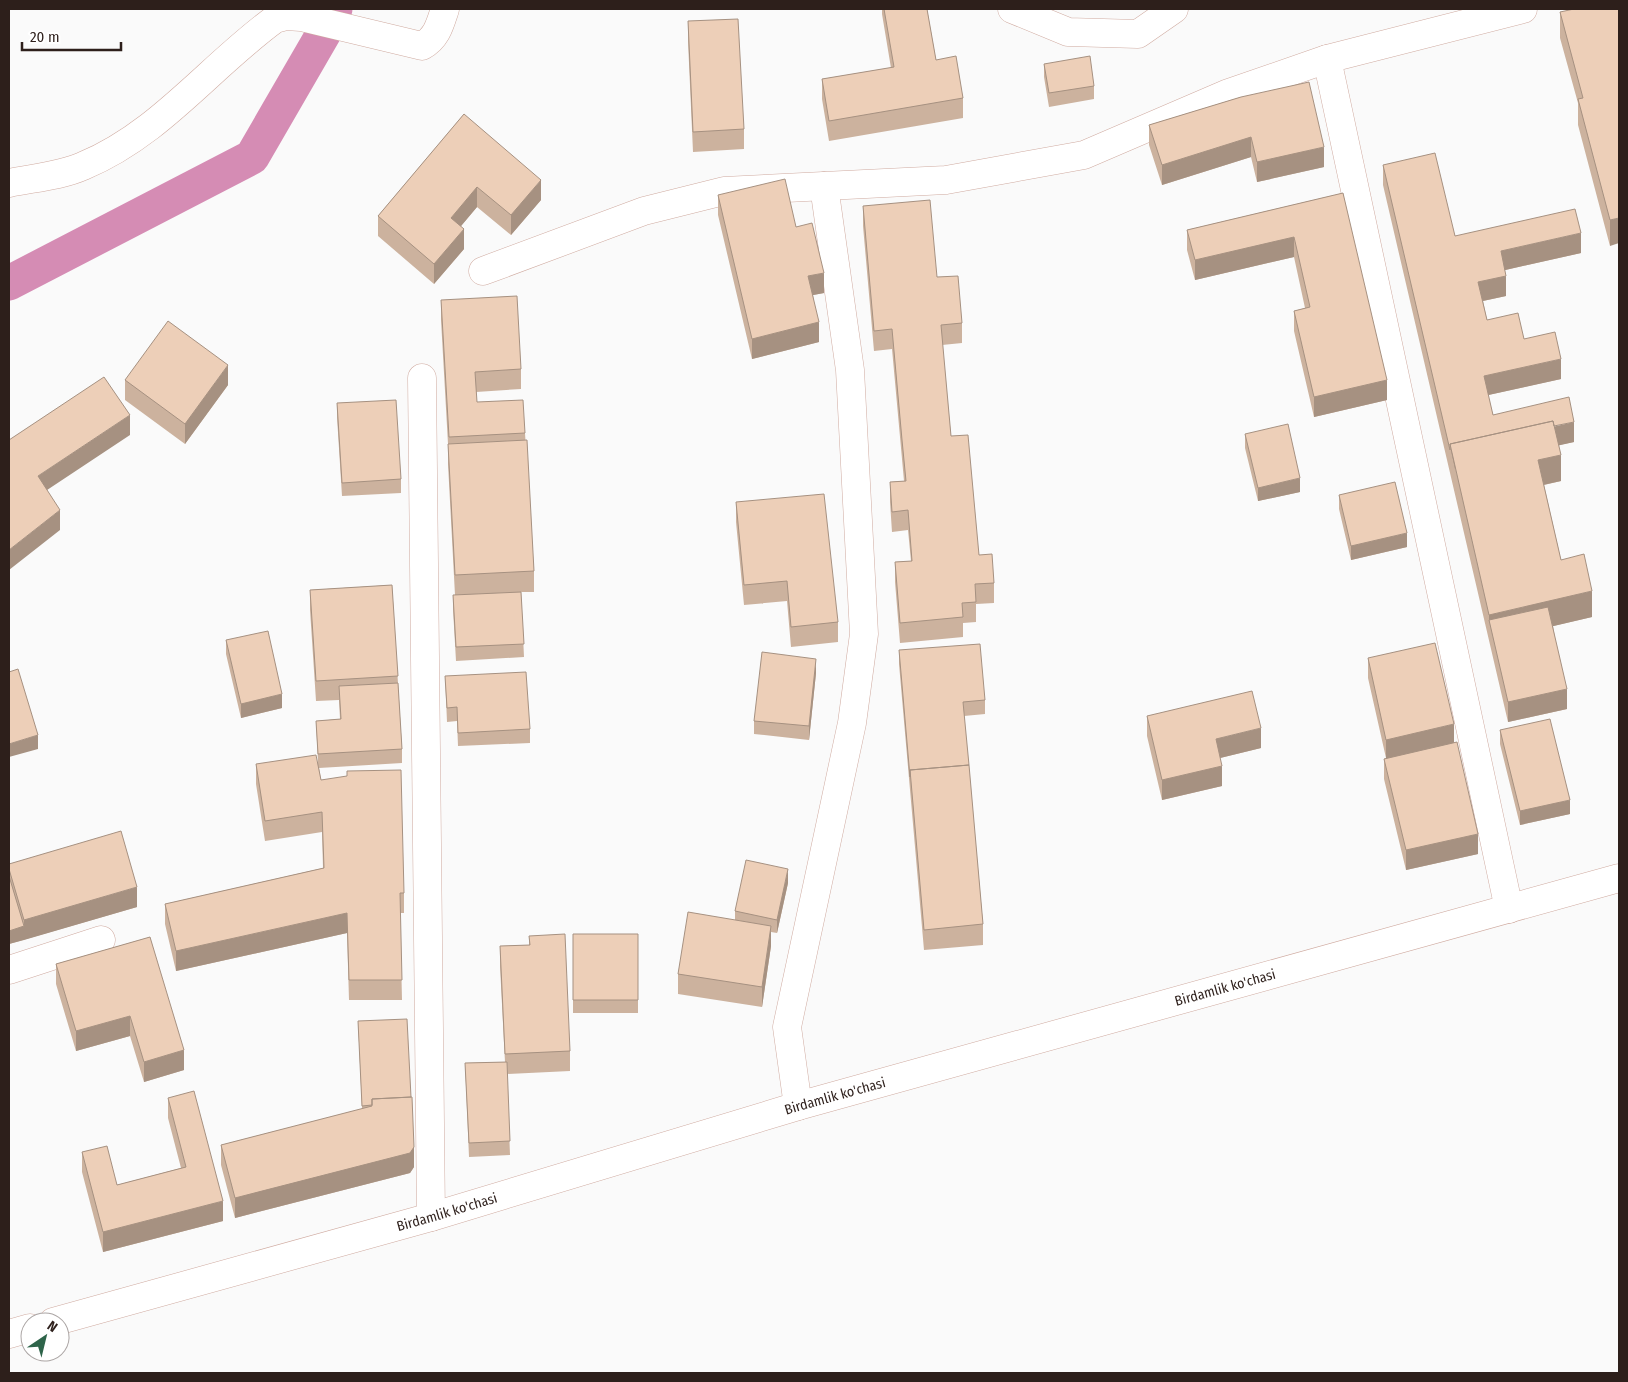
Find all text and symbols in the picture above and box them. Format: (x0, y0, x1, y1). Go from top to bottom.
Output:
scale bar (22, 20, 121, 52)
text: 20 m (30, 28, 60, 46)
street label: Birdamlik ko'chasi (1173, 965, 1277, 1009)
street label: Birdamlik ko'chasi (782, 1074, 887, 1118)
street label: Birdamlik ko'chasi (395, 1189, 499, 1235)
north arrow (20, 1312, 70, 1362)
text: N (44, 1317, 60, 1336)

